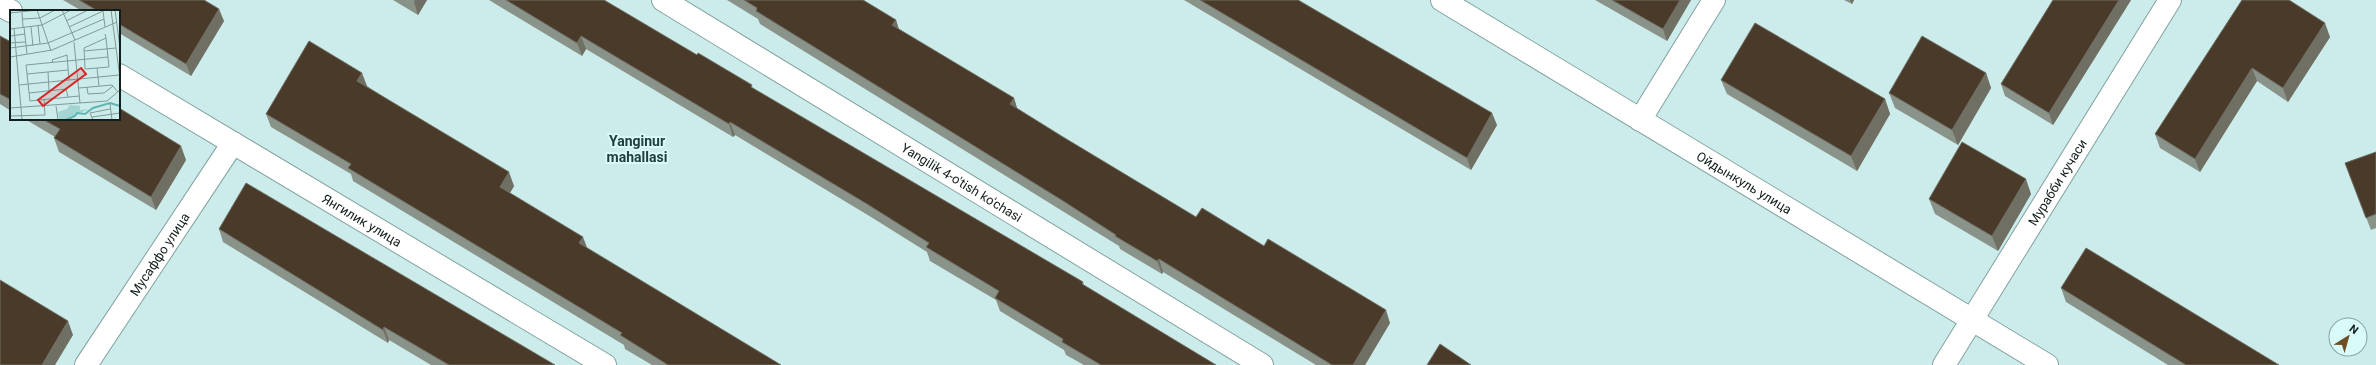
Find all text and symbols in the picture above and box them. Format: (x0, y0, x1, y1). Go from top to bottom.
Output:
inset map (10, 10, 120, 120)
district label: Yanginur mahallasi (607, 133, 667, 165)
street label: Мурабби кучаси (2025, 137, 2090, 228)
street label: Yangilik 4-o'tish ko'chasi (899, 140, 1025, 225)
street label: Ойдынкуль улица (1694, 148, 1794, 217)
street label: Янгилик улица (319, 191, 404, 250)
street label: Мусаффо улица (127, 210, 193, 299)
north arrow (2328, 317, 2368, 357)
text: N (2347, 322, 2361, 337)

